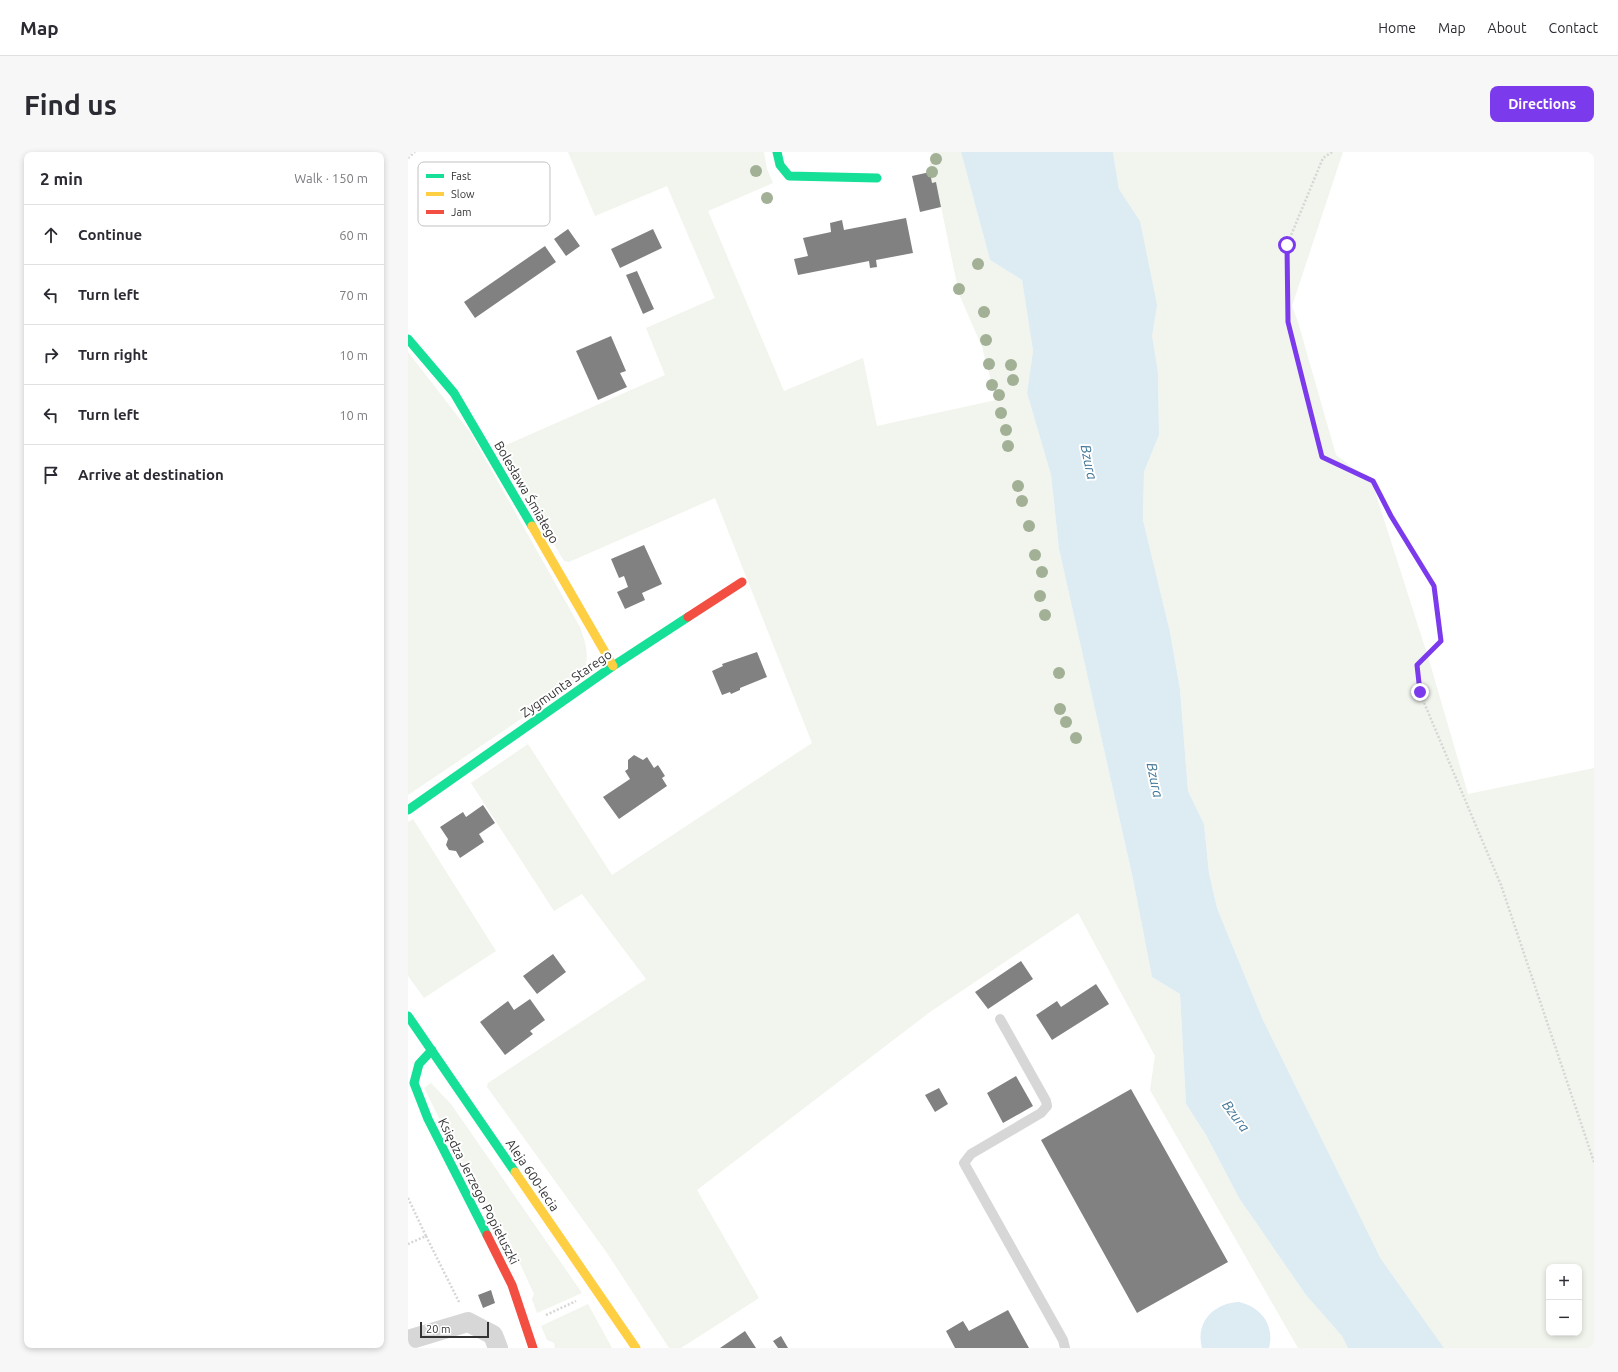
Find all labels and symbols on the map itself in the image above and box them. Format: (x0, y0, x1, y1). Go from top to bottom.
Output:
legend (418, 162, 550, 226)
text: Fast (451, 170, 472, 182)
text: Slow (451, 188, 475, 200)
text: Jam (451, 206, 472, 218)
route start (1278, 236, 1296, 254)
street label: Bolesława Śmiałego (492, 438, 562, 546)
water label: Bzura (1078, 443, 1101, 481)
street label: Zygmunta Starego (518, 646, 614, 720)
route end (1411, 683, 1429, 701)
water label: Bzura (1144, 761, 1167, 799)
water label: Bzura (1219, 1097, 1253, 1135)
street label: Księdza Jerzego Popiełuszki (436, 1116, 522, 1266)
street label: Aleja 600-lecia (504, 1136, 562, 1214)
scale bar (420, 1320, 489, 1339)

